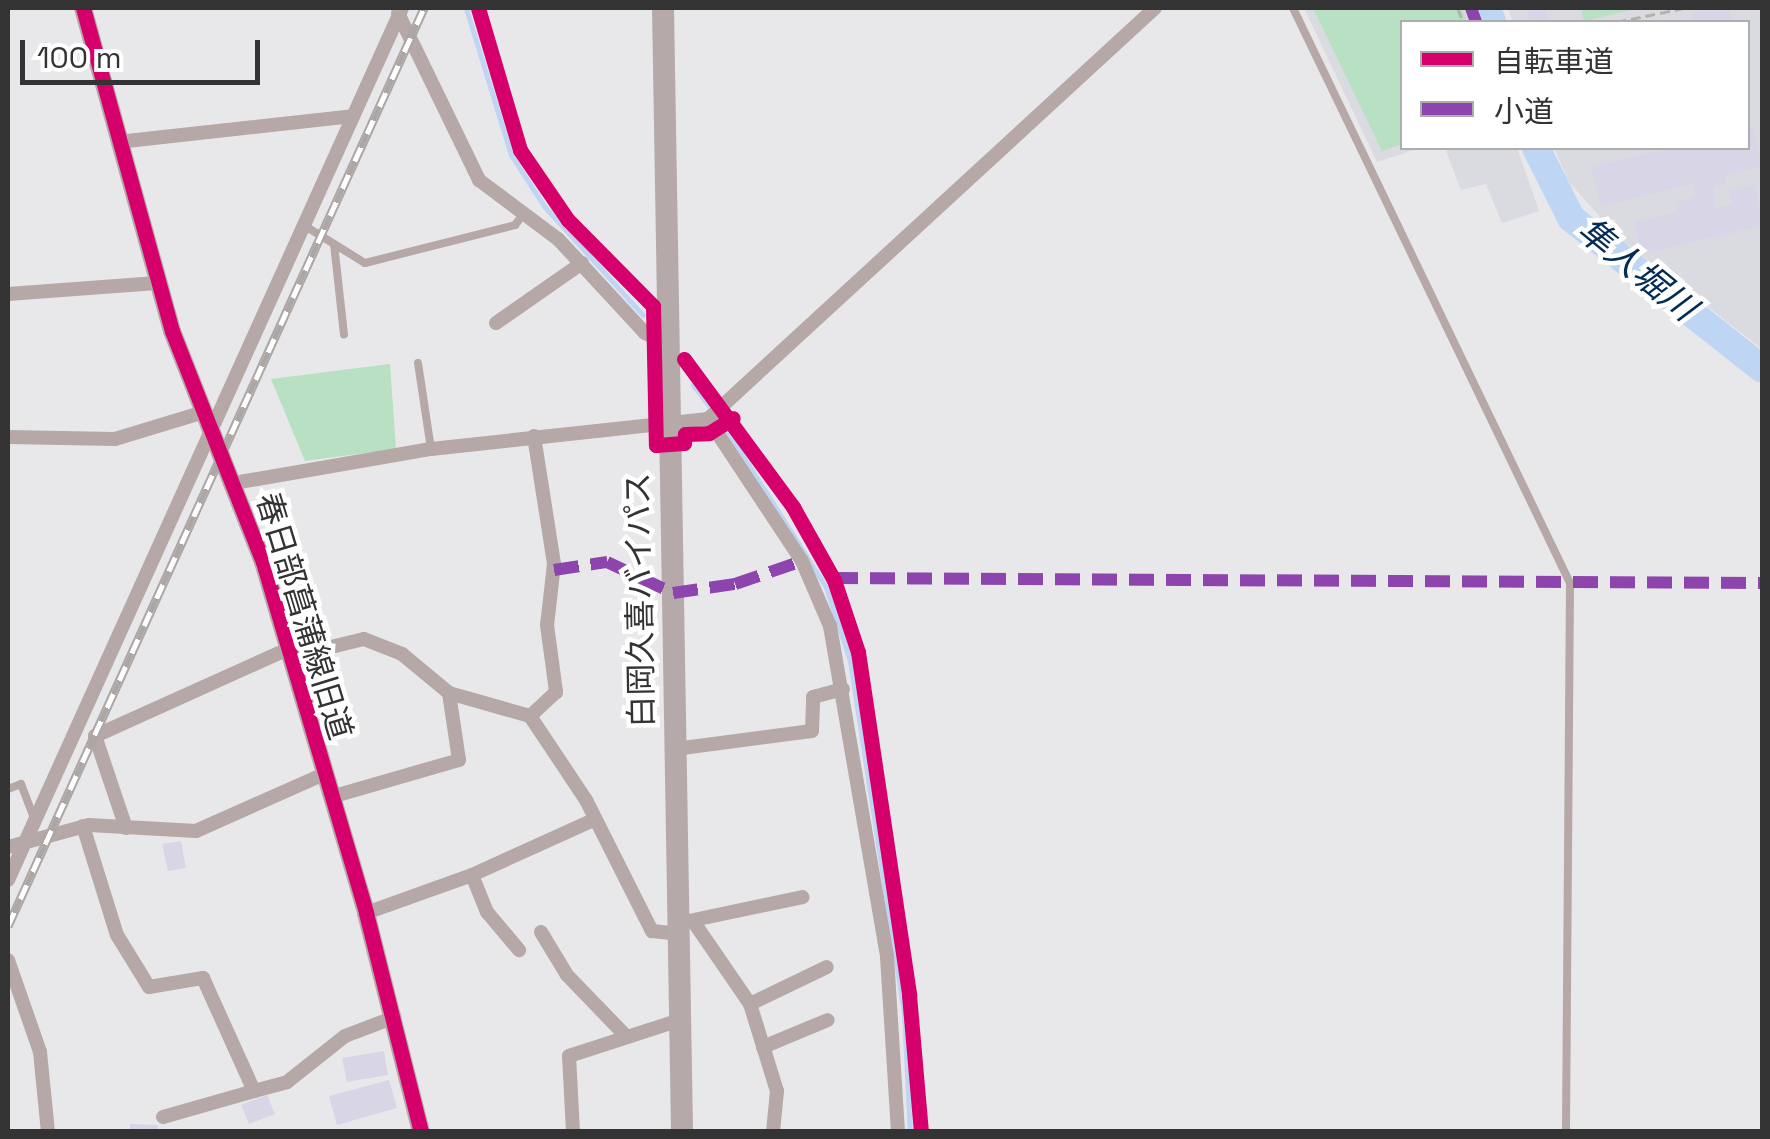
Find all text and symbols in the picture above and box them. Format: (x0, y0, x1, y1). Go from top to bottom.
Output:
scale bar (25, 20, 265, 82)
legend (1400, 20, 1750, 150)
text: 100 m (37, 38, 122, 77)
text: 自転車道 (1494, 42, 1614, 81)
text: 小道 (1494, 92, 1554, 131)
water label: 隼人堀川 (1569, 209, 1705, 329)
street label: 白岡久喜バイパス (619, 472, 661, 728)
street label: 春日部菖蒲線旧道 (248, 488, 360, 744)

